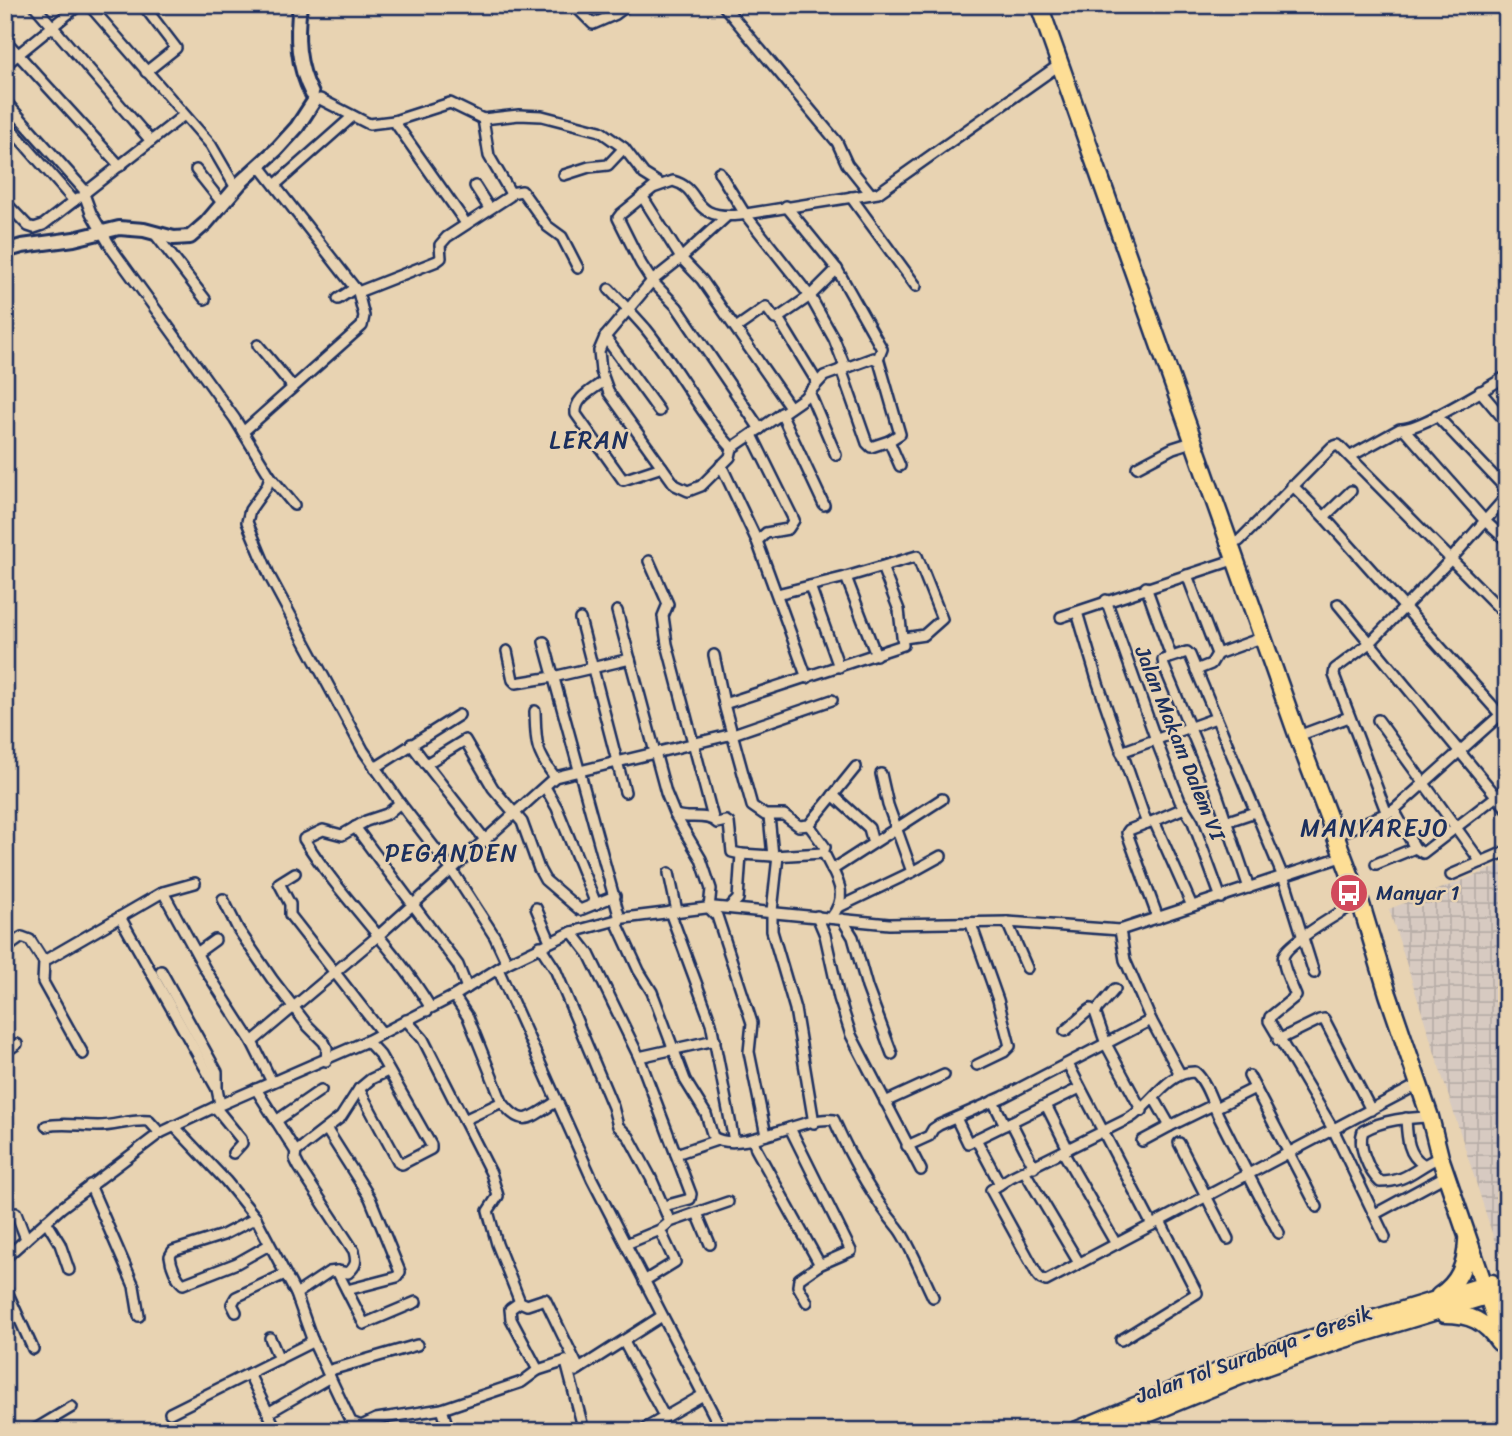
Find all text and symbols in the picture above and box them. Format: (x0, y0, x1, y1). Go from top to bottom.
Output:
district label: LERAN (549, 419, 631, 461)
street label: Jalan Makam Dalem VI (1123, 639, 1237, 848)
district label: MANYAREJO (1300, 807, 1450, 849)
district label: PEGANDEN (385, 832, 519, 874)
bus stop icon: Manyar 1 (1328, 872, 1370, 914)
place label: Manyar 1 (1376, 874, 1460, 912)
street label: Jalan Tol Surabaya - Gresik (1129, 1294, 1378, 1415)

